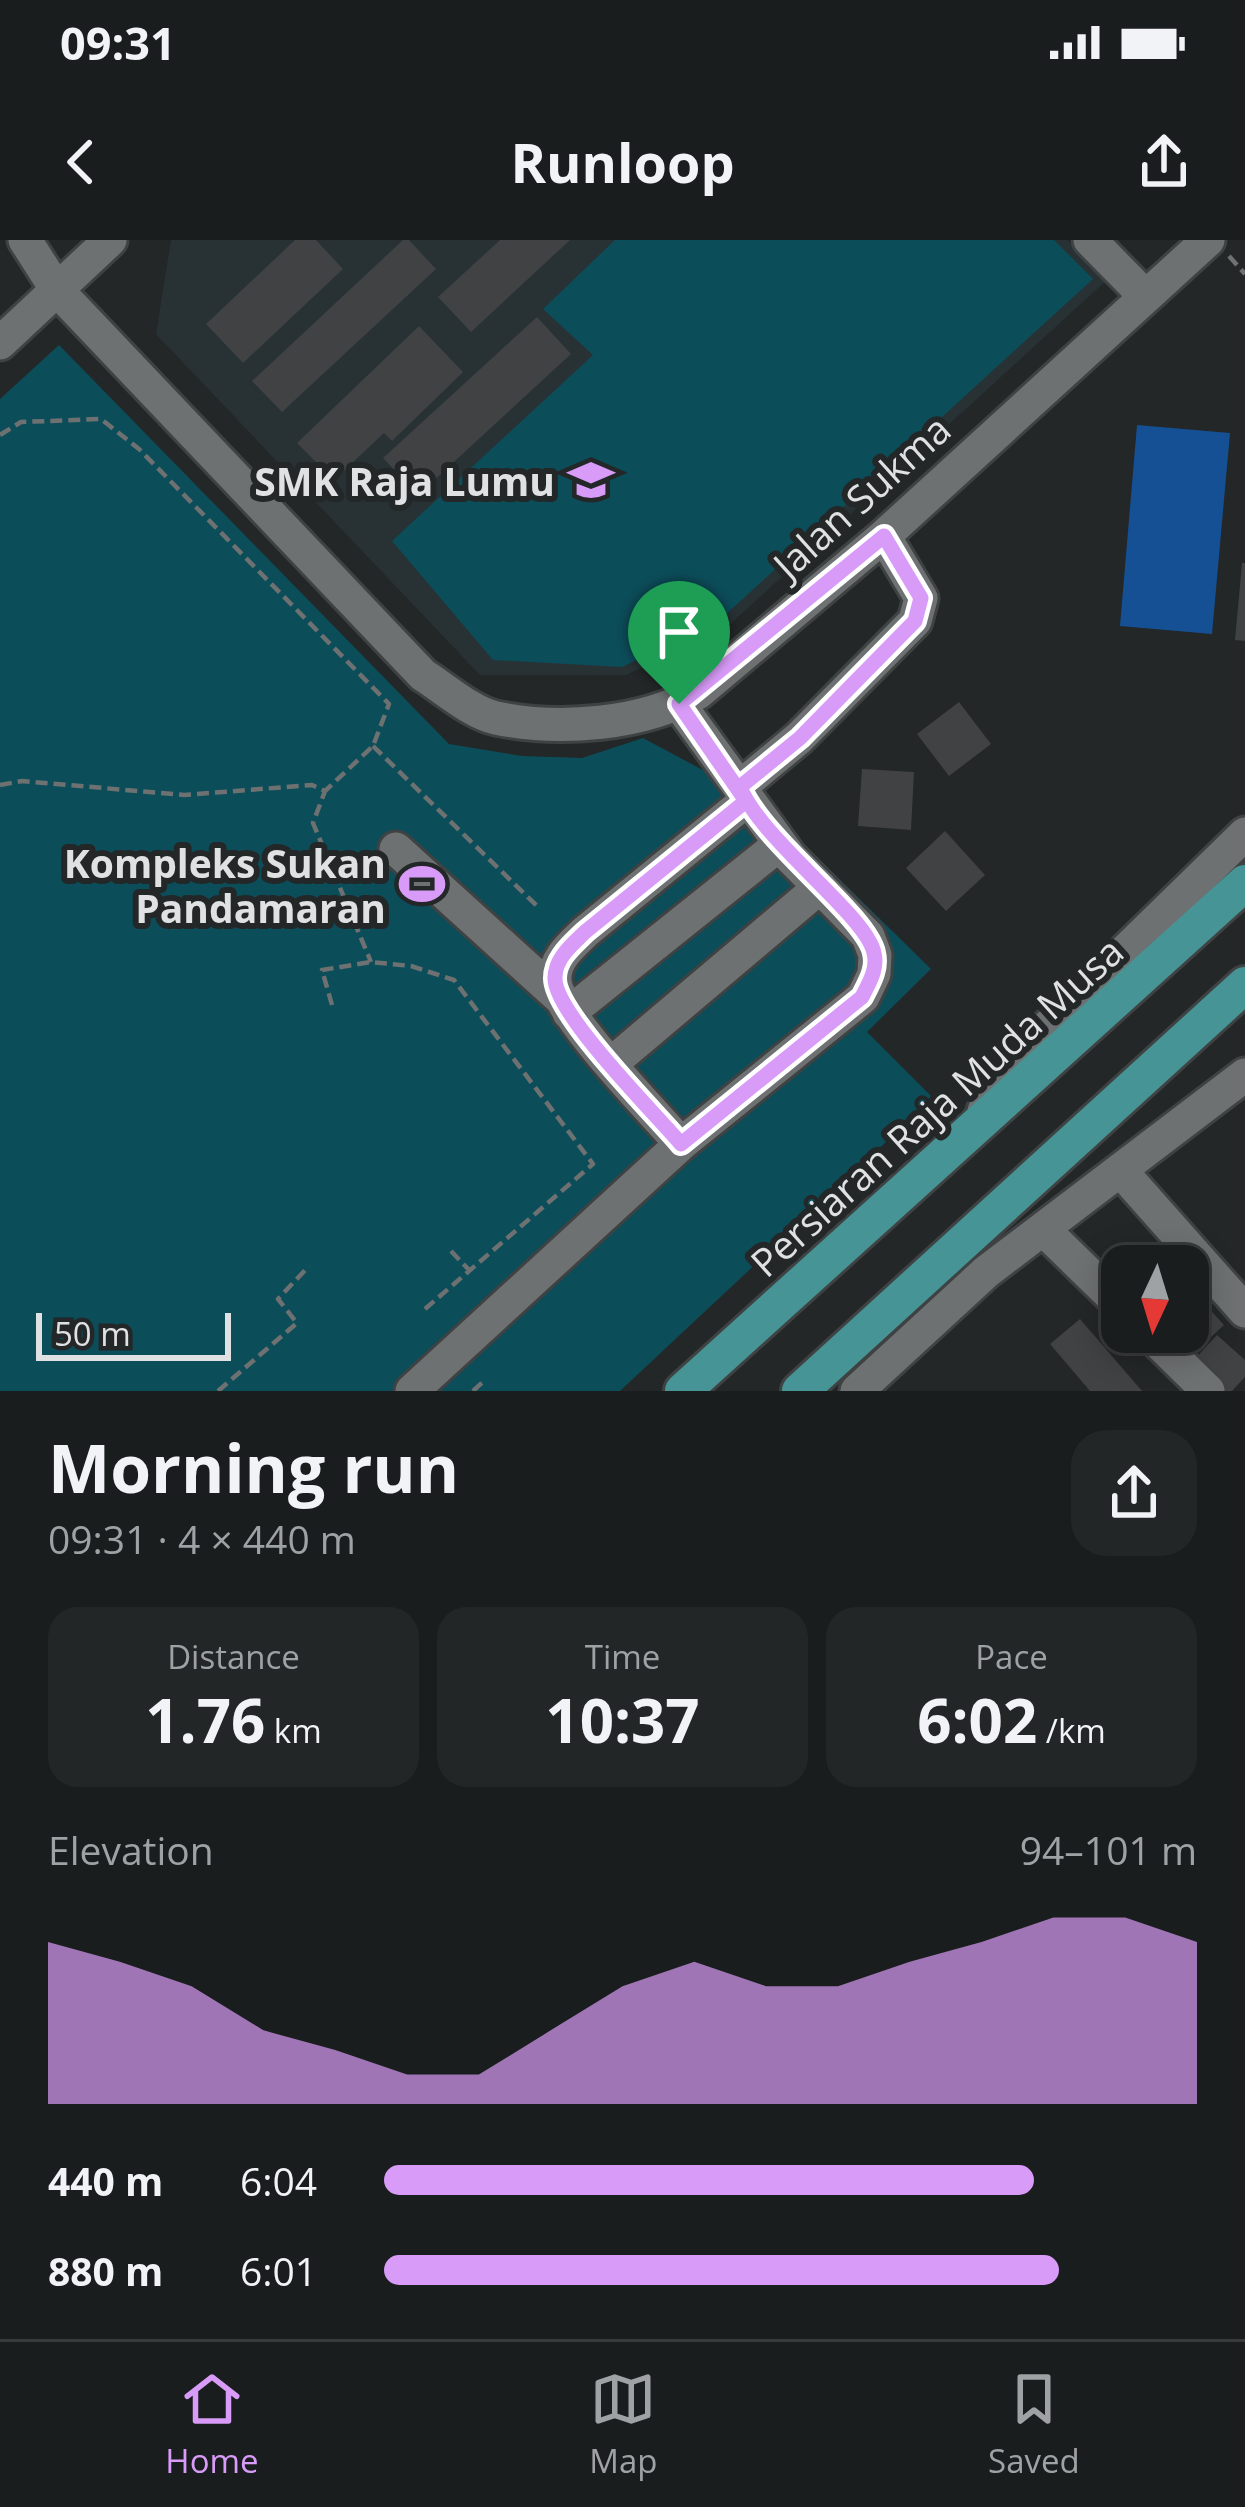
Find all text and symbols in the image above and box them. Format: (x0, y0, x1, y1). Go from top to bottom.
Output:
text: 09:31 (60, 12, 176, 73)
text: Runloop (510, 125, 735, 199)
icon: back (48, 129, 114, 195)
icon: share (1131, 129, 1197, 195)
street label: Jalan Sukma (758, 402, 961, 592)
place label: SMK Raja Lumu (254, 454, 555, 507)
school or university icon: SMK Raja Lumu (566, 455, 616, 505)
pin (628, 581, 730, 704)
icon: arrive (646, 599, 712, 665)
place label: Kompleks Sukan Pandamaran (64, 836, 386, 934)
sports icon: Kompleks Sukan Pandamaran (397, 859, 447, 909)
street label: Persiaran Raja Muda Musa (738, 924, 1134, 1288)
north arrow (1101, 1245, 1209, 1353)
map controls (1101, 1245, 1209, 1353)
scale bar (36, 1307, 231, 1360)
text: 50 m (54, 1311, 131, 1356)
text: Morning run (48, 1422, 459, 1512)
button: share (1071, 1430, 1197, 1556)
text: 09:31 · 4 × 440 m (48, 1512, 356, 1565)
text: Distance (167, 1634, 300, 1679)
text: Time (585, 1634, 660, 1679)
text: Pace (975, 1634, 1048, 1679)
text: 1.76 (145, 1679, 265, 1761)
text: 10:37 (545, 1679, 700, 1761)
text: 6:02 (917, 1679, 1037, 1761)
text: km (265, 1708, 322, 1753)
text: /km (1037, 1708, 1106, 1753)
text: Elevation (48, 1823, 214, 1876)
text: 94–101 m (1020, 1823, 1197, 1876)
text: 440 m (48, 2154, 163, 2207)
text: 6:04 (240, 2154, 317, 2207)
text: 880 m (48, 2244, 163, 2297)
text: 6:01 (240, 2244, 317, 2297)
tab: Home (165, 2366, 259, 2483)
tab: Map (589, 2366, 657, 2483)
tab: Saved (988, 2366, 1080, 2483)

